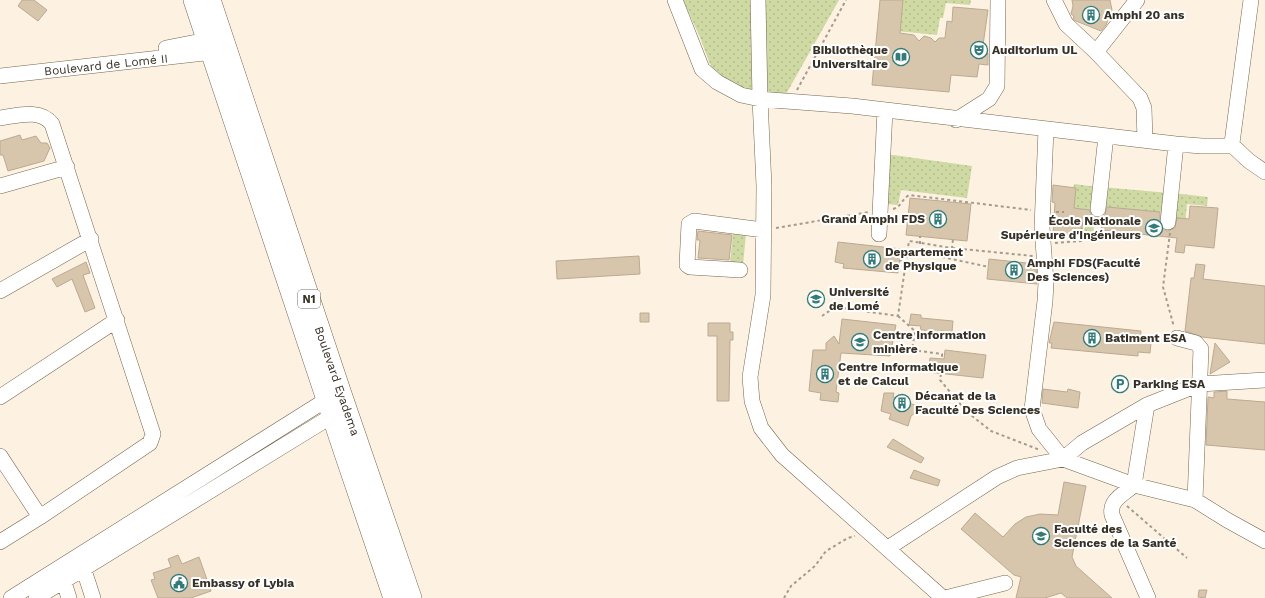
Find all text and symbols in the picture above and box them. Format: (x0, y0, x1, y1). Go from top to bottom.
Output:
building icon: Amphi 20 ans (1081, 5, 1101, 25)
place label: Amphi 20 ans (1104, 8, 1185, 22)
theatre icon: Auditorium UL (969, 40, 989, 60)
place label: Bibliothèque Universitaire (812, 43, 888, 71)
place label: Auditorium UL (992, 43, 1078, 57)
library icon: Bibliothèque Universitaire (891, 47, 911, 67)
street label: Boulevard de Lomé II (43, 52, 169, 78)
building icon: Grand Amphi FDS (928, 209, 948, 229)
place label: Grand Amphi FDS (821, 212, 925, 226)
place label: École Nationale Supérieure d'Ingénieurs (1001, 214, 1142, 242)
school or university icon: École Nationale Supérieure d'Ingénieurs (1144, 218, 1164, 238)
place label: Departement de Physique (885, 245, 964, 273)
building icon: Departement de Physique (862, 249, 882, 269)
place label: Amphi FDS(Faculté Des Sciences) (1027, 256, 1140, 284)
building icon: Amphi FDS(Faculté Des Sciences) (1004, 260, 1024, 280)
place label: Université de Lomé (829, 285, 889, 313)
school or university icon: Université de Lomé (806, 289, 826, 309)
road number: N1 (298, 290, 320, 308)
street label: Boulevard Eyadema (312, 324, 362, 438)
place label: Centre Information minière (873, 328, 986, 356)
building icon: Batiment ESA (1082, 328, 1102, 348)
place label: Batiment ESA (1105, 331, 1187, 345)
school or university icon: Centre Information minière (850, 332, 870, 352)
place label: Centre Informatique et de Calcul (838, 360, 958, 388)
building icon: Centre Informatique et de Calcul (815, 364, 835, 384)
parking icon: Parking ESA (1110, 374, 1130, 394)
place label: Parking ESA (1133, 377, 1206, 391)
place label: Décanat de la Faculté Des Sciences (915, 389, 1041, 417)
building icon: Décanat de la Faculté Des Sciences (892, 393, 912, 413)
place label: Faculté des Sciences de la Santé (1054, 522, 1176, 550)
school or university icon: Faculté des Sciences de la Santé (1031, 526, 1051, 546)
public building icon: Embassy of Lybia (169, 573, 189, 593)
place label: Embassy of Lybia (192, 576, 294, 590)

